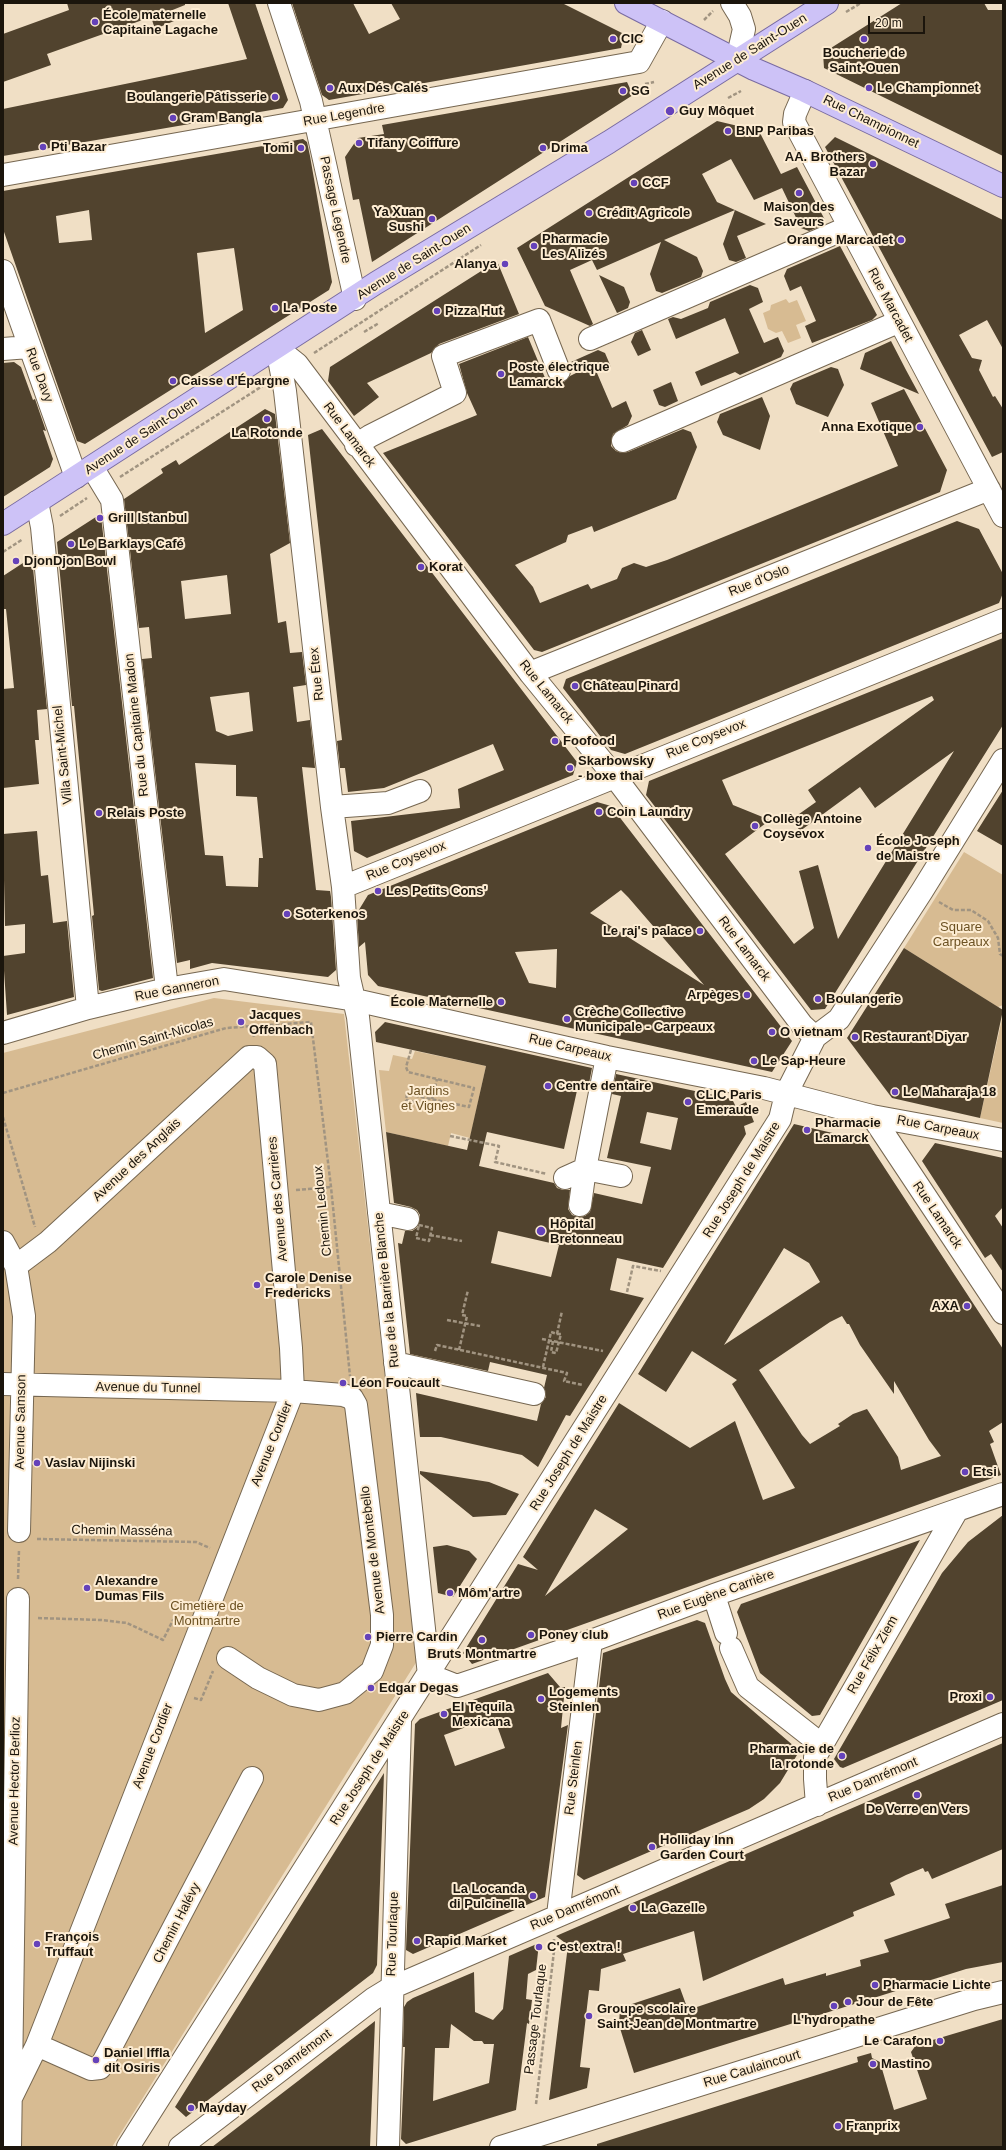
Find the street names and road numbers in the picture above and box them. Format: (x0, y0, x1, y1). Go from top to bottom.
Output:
street label: Avenue de Saint-Ouen (690, 11, 810, 93)
street label: Rue Championnet (820, 92, 922, 152)
street label: Rue Legendre (302, 100, 386, 130)
street label: Passage Legendre (316, 155, 354, 265)
street label: Avenue de Saint-Ouen (354, 221, 474, 303)
street label: Rue Marcadet (864, 265, 916, 345)
street label: Rue Davy (22, 346, 56, 404)
street label: Avenue de Saint-Ouen (82, 394, 200, 478)
street label: Rue Lamarck (320, 399, 378, 471)
street label: Rue d'Oslo (726, 562, 792, 600)
street label: Rue Étex (306, 647, 328, 701)
street label: Rue du Capitaine Madon (122, 653, 152, 797)
street label: Rue Lamarck (516, 657, 576, 727)
street label: Villa Saint-Michel (50, 705, 76, 805)
street label: Rue Coysevox (664, 716, 748, 762)
street label: Rue Coysevox (364, 838, 448, 884)
street label: Rue Lamarck (715, 913, 773, 985)
street label: Rue Ganneron (134, 973, 220, 1005)
street label: Chemin Saint-Nicolas (91, 1014, 215, 1064)
street label: Rue Carpeaux (527, 1031, 613, 1065)
street label: Rue Carpeaux (895, 1112, 981, 1144)
street label: Avenue des Anglais (90, 1115, 184, 1205)
street label: Rue Joseph de Maistre (700, 1119, 784, 1241)
street label: Avenue des Carrières (265, 1136, 291, 1262)
street label: Chemin Ledoux (310, 1165, 336, 1257)
street label: Rue Lamarck (909, 1179, 965, 1251)
street label: Rue de la Barrière Blanche (371, 1212, 403, 1368)
street label: Avenue Samson (12, 1374, 30, 1470)
street label: Avenue du Tunnel (95, 1379, 201, 1397)
street label: Rue Joseph de Maistre (527, 1392, 611, 1514)
street label: Avenue Cordier (248, 1399, 296, 1489)
street label: Avenue de Montebello (357, 1485, 389, 1615)
street label: Chemin Masséna (71, 1522, 173, 1540)
street label: Rue Eugène Carrière (656, 1567, 776, 1623)
street label: Rue Félix Ziem (844, 1613, 902, 1697)
street label: Avenue Cordier (130, 1701, 176, 1791)
street label: Rue Joseph de Maistre (327, 1708, 413, 1828)
street label: Avenue Hector Berlioz (6, 1716, 24, 1846)
street label: Rue Steinlen (562, 1740, 586, 1816)
street label: Rue Damrémont (826, 1754, 920, 1806)
street label: Chemin Halévy (150, 1880, 204, 1966)
street label: Rue Damrémont (528, 1882, 622, 1934)
street label: Rue Tourlaque (384, 1891, 402, 1977)
street label: Passage Tourlaque (521, 1963, 551, 2075)
street label: Rue Damrémont (249, 2026, 335, 2096)
street label: Rue Caulaincourt (702, 2047, 802, 2091)

